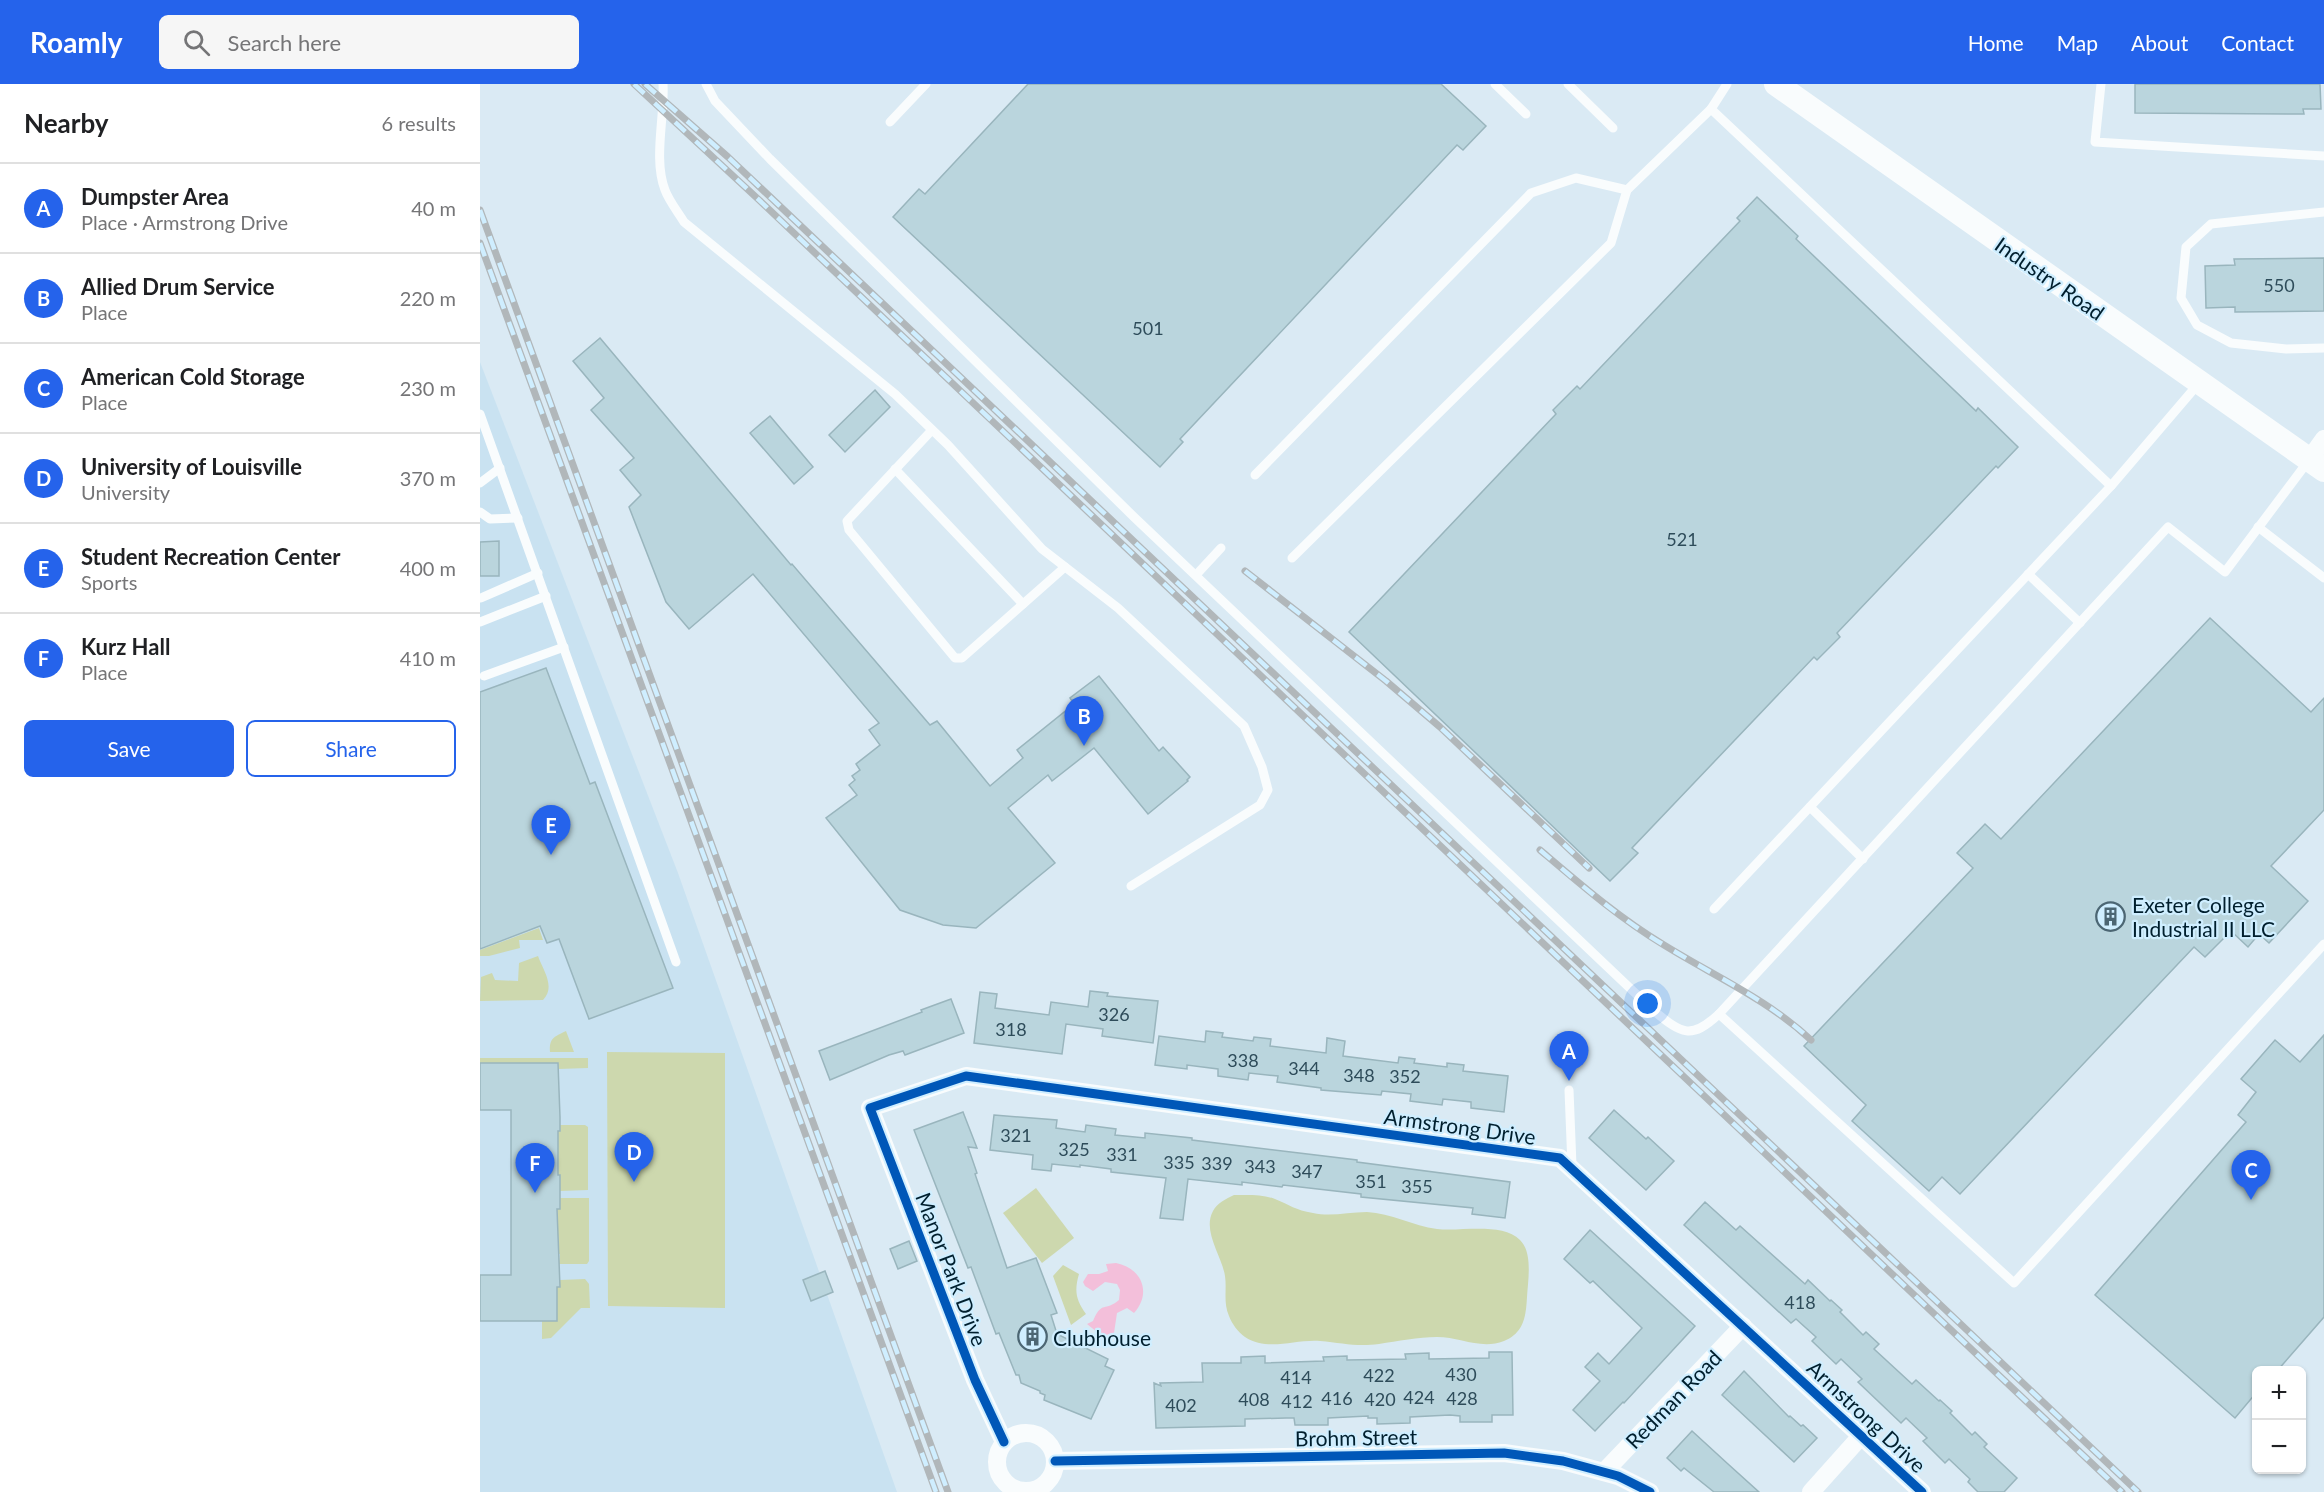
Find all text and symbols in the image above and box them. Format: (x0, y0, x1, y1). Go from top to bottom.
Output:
search box (159, 15, 579, 69)
text: Roamly (30, 25, 123, 59)
icon: search (180, 26, 213, 59)
text: Search here (228, 29, 341, 56)
text: Home (1968, 30, 2024, 55)
text: Map (2057, 30, 2098, 55)
text: About (2131, 30, 2188, 55)
text: Contact (2221, 30, 2294, 55)
text: Nearby (24, 107, 109, 139)
text: 6 results (381, 111, 456, 135)
text: Dumpster Area (81, 183, 229, 210)
text: A (37, 196, 50, 220)
text: 40 m (411, 196, 456, 220)
text: Place · Armstrong Drive (81, 210, 288, 234)
street label: Industry Road (1991, 231, 2109, 325)
text: Allied Drum Service (81, 273, 275, 300)
house number: 550 (2263, 274, 2295, 296)
text: B (37, 286, 50, 310)
text: 220 m (400, 286, 456, 310)
text: Place (81, 300, 128, 324)
house number: 501 (1132, 317, 1164, 339)
text: American Cold Storage (81, 363, 305, 390)
text: C (37, 376, 50, 400)
text: 230 m (400, 376, 456, 400)
text: Place (81, 390, 128, 414)
text: University of Louisville (81, 453, 302, 480)
text: D (36, 466, 51, 490)
text: 370 m (400, 466, 456, 490)
text: University (81, 480, 170, 504)
house number: 521 (1666, 528, 1698, 550)
text: Student Recreation Center (81, 543, 341, 570)
text: E (38, 556, 49, 580)
text: 400 m (400, 556, 456, 580)
text: Sports (81, 570, 137, 594)
text: Kurz Hall (81, 633, 170, 660)
text: F (38, 646, 49, 670)
text: 410 m (400, 646, 456, 670)
text: Place (81, 660, 128, 684)
pin: B (1064, 696, 1104, 746)
button: Save (24, 720, 234, 777)
button: Share (246, 720, 456, 777)
pin: E (532, 806, 570, 855)
place label: Exeter College Industrial II LLC (2132, 892, 2275, 941)
building icon: Exeter College Industrial II LLC (2095, 900, 2127, 932)
your location (1633, 989, 1662, 1018)
house number: 326 (1098, 1003, 1130, 1025)
house number: 318 (995, 1018, 1027, 1040)
pin: A (1550, 1032, 1588, 1081)
house number: 338 (1227, 1049, 1259, 1071)
house number: 344 (1288, 1057, 1320, 1079)
house number: 348 (1343, 1064, 1375, 1086)
house number: 352 (1389, 1065, 1421, 1087)
street label: Armstrong Drive (1383, 1103, 1537, 1149)
house number: 321 (1000, 1124, 1032, 1146)
pin: D (614, 1132, 654, 1182)
house number: 325 (1058, 1138, 1090, 1160)
house number: 331 (1106, 1143, 1138, 1165)
pin: F (516, 1144, 554, 1193)
pin: C (2232, 1150, 2270, 1200)
house number: 335 (1163, 1151, 1195, 1173)
house number: 339 (1201, 1152, 1233, 1174)
house number: 343 (1244, 1155, 1276, 1177)
house number: 347 (1291, 1160, 1323, 1182)
house number: 351 (1355, 1170, 1387, 1192)
house number: 355 (1401, 1175, 1433, 1197)
street label: Manor Park Drive (911, 1189, 993, 1349)
house number: 418 (1784, 1291, 1816, 1313)
building icon: Clubhouse (1016, 1321, 1048, 1353)
place label: Clubhouse (1053, 1325, 1151, 1350)
street label: Redman Road (1620, 1345, 1726, 1453)
street label: Armstrong Drive (1803, 1355, 1931, 1477)
house number: 430 (1445, 1363, 1477, 1385)
house number: 422 (1363, 1364, 1395, 1386)
house number: 414 (1280, 1366, 1312, 1388)
map controls (2252, 1366, 2306, 1474)
button: + (2252, 1366, 2306, 1420)
house number: 424 (1403, 1386, 1435, 1408)
house number: 416 (1321, 1387, 1353, 1409)
house number: 428 (1446, 1387, 1478, 1409)
house number: 408 (1238, 1388, 1270, 1410)
house number: 420 (1364, 1388, 1396, 1410)
house number: 412 (1281, 1390, 1313, 1412)
house number: 402 (1165, 1394, 1197, 1416)
button: − (2252, 1420, 2306, 1474)
street label: Brohm Street (1295, 1423, 1418, 1451)

